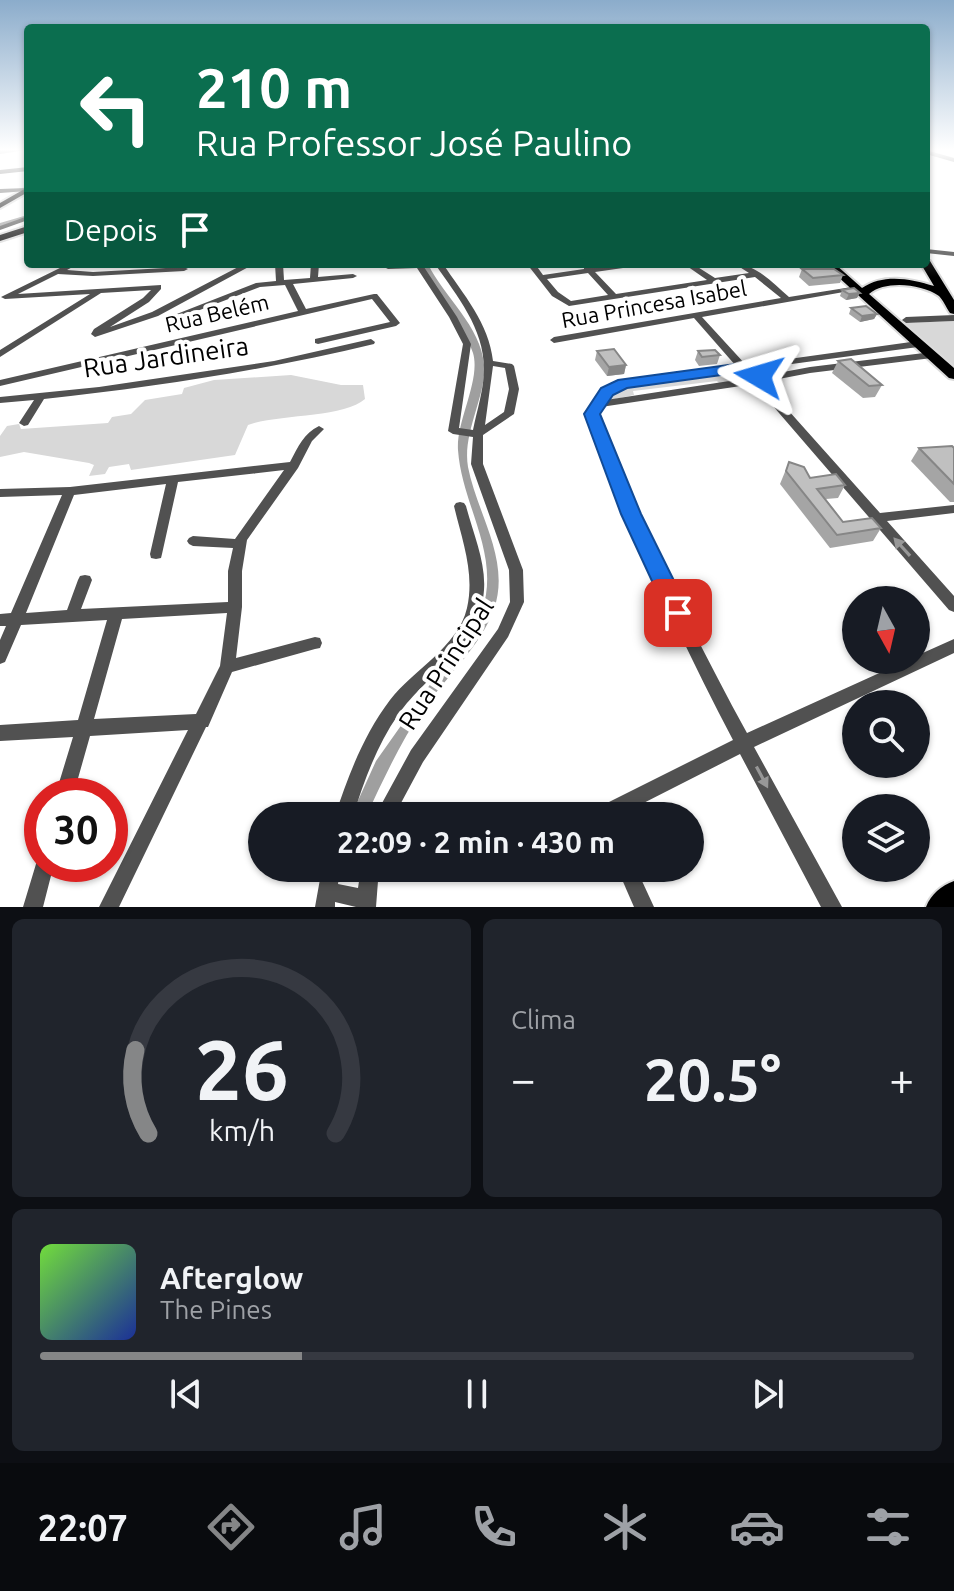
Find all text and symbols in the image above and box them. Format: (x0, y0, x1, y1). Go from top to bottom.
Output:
icon: left (64, 56, 168, 160)
text: 210 m (196, 56, 352, 119)
text: Rua Professor José Paulino (196, 122, 632, 163)
icon: arrive (173, 208, 217, 252)
text: Depois (64, 213, 157, 247)
street label: Rua Princesa Isabel (559, 275, 749, 332)
street label: Rua Belém (163, 288, 271, 337)
street label: Rua Jardineira (81, 331, 250, 382)
position arrow (717, 334, 801, 418)
one-way arrow (894, 538, 911, 558)
pin (644, 579, 712, 647)
north arrow (842, 586, 930, 674)
map controls (842, 586, 930, 882)
icon: arrive (656, 591, 700, 635)
street label: Rua Principal (392, 592, 499, 735)
button: search (842, 690, 930, 778)
one-way arrow (755, 766, 769, 788)
speed limit sign: 30 (24, 778, 128, 882)
button: layers (842, 794, 930, 882)
text: 22:09 · 2 min · 430 m (337, 825, 615, 859)
text: Clima (511, 1005, 576, 1034)
text: 26 (195, 1022, 288, 1116)
text: 20.5° (644, 1045, 781, 1112)
text: − (511, 1054, 536, 1103)
text: + (889, 1054, 914, 1103)
text: km/h (209, 1114, 275, 1146)
text: Afterglow (160, 1261, 303, 1295)
text: The Pines (160, 1295, 272, 1324)
icon: previous (164, 1372, 208, 1416)
icon: pause (455, 1372, 499, 1416)
icon: next (746, 1372, 790, 1416)
icon: directions (203, 1499, 259, 1555)
icon: music (335, 1499, 391, 1555)
icon: phone (466, 1499, 522, 1555)
icon: climate (597, 1499, 653, 1555)
icon: car (729, 1499, 785, 1555)
icon: filters (860, 1499, 916, 1555)
text: 22:07 (38, 1507, 128, 1548)

